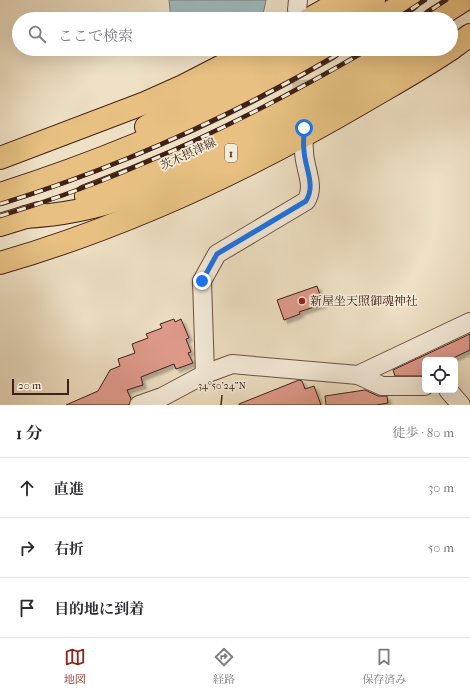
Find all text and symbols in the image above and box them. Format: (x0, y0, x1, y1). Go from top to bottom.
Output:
search box (12, 12, 458, 56)
icon: search (26, 23, 48, 45)
text: ここで検索 (58, 27, 133, 45)
route start (295, 119, 313, 137)
street label: 茨木摂津線 (158, 135, 218, 173)
road number: 1 (225, 144, 237, 162)
route end (193, 272, 211, 290)
place label: 新屋坐天照御魂神社 (310, 294, 418, 308)
marker: 新屋坐天照御魂神社 (297, 296, 307, 306)
map controls (422, 357, 458, 393)
button: locate (422, 357, 458, 393)
scale bar (12, 377, 69, 396)
text: 20 m (18, 379, 41, 392)
text: 34°50'24"N (198, 380, 246, 392)
text: 1 分 (16, 423, 43, 443)
text: 徒歩 · 80 m (392, 425, 454, 440)
icon: ahead (16, 477, 38, 499)
text: 直進 (54, 480, 84, 498)
text: 30 m (428, 480, 454, 495)
icon: right (16, 537, 38, 559)
text: 右折 (54, 540, 84, 558)
text: 50 m (428, 540, 454, 555)
icon: arrive (16, 597, 38, 619)
text: 目的地に到着 (54, 600, 144, 618)
tab: 地図 (64, 646, 86, 686)
tab: 経路 (213, 646, 235, 686)
tab: 保存済み (362, 646, 406, 686)

